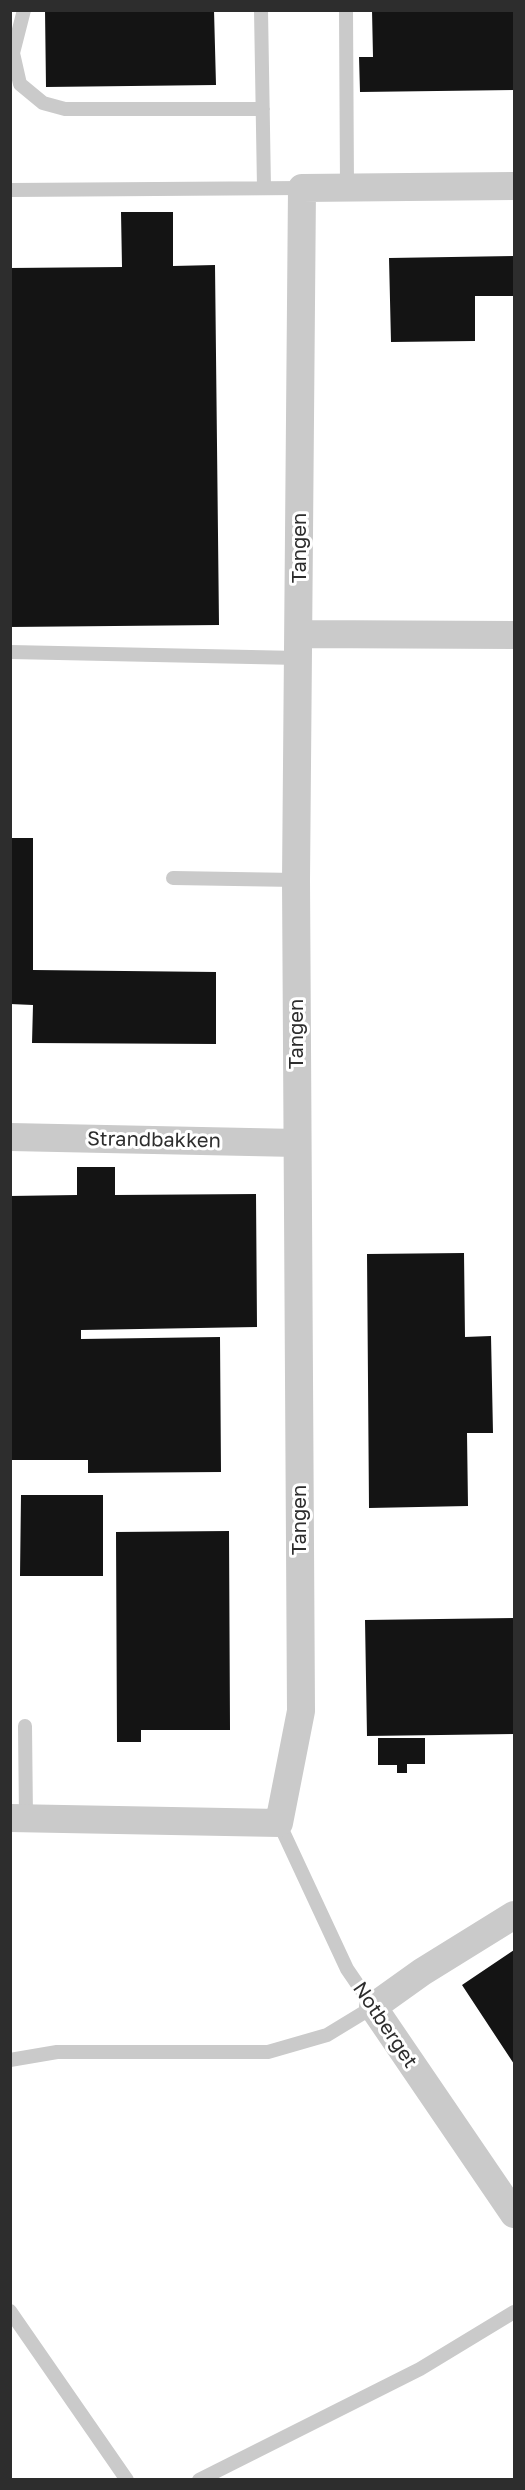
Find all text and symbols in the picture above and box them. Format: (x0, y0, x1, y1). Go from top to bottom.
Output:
street label: Tangen (288, 513, 312, 583)
street label: Tangen (285, 999, 309, 1069)
street label: Strandbakken (87, 1127, 221, 1153)
street label: Tangen (288, 1485, 312, 1555)
street label: Notberget (347, 1977, 423, 2073)

